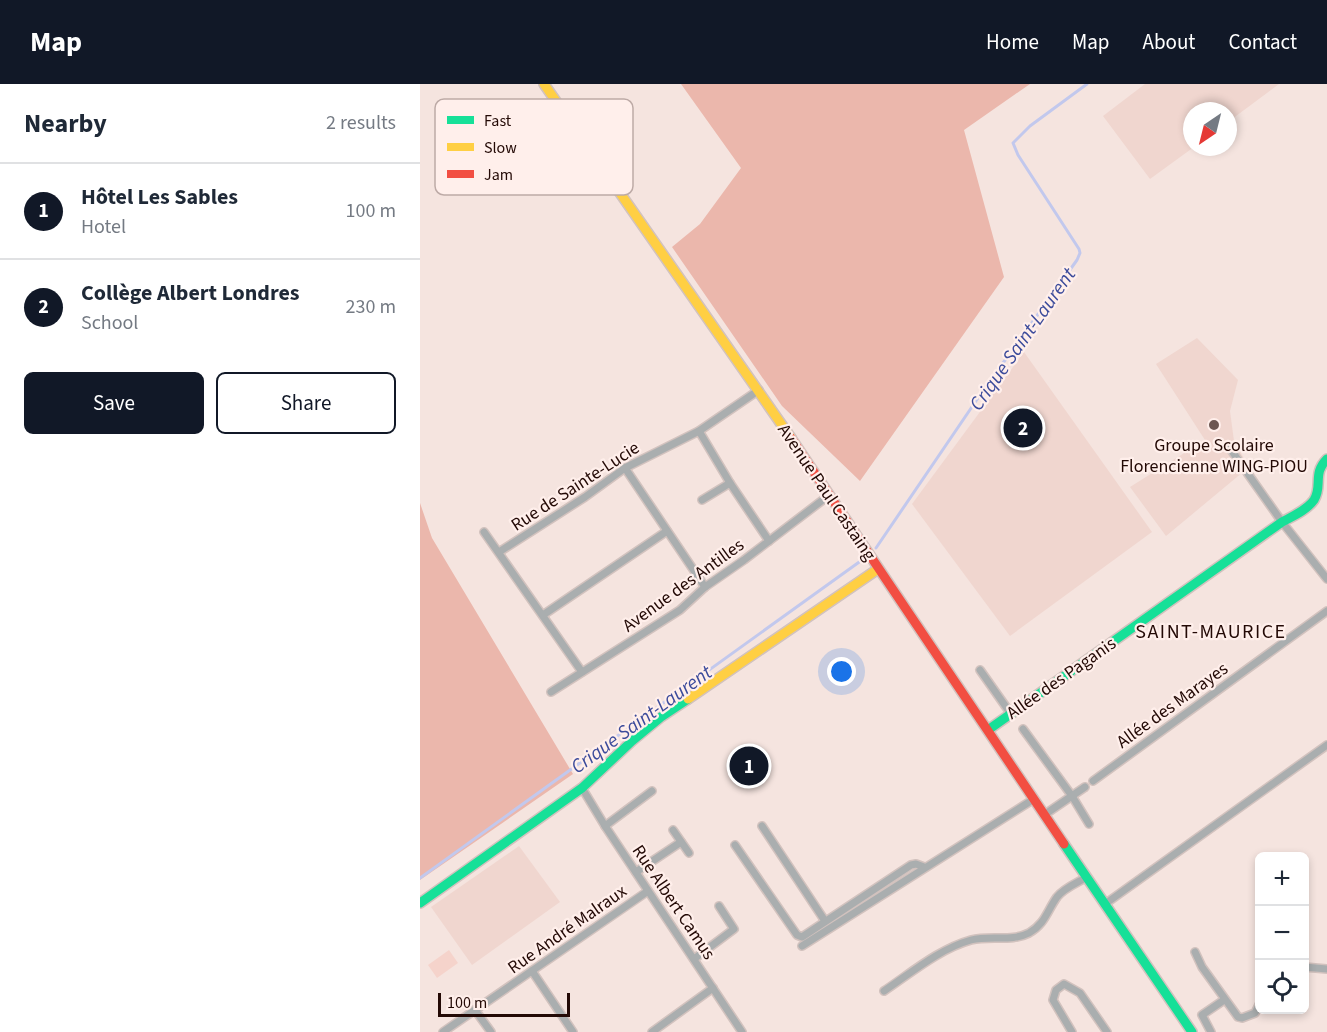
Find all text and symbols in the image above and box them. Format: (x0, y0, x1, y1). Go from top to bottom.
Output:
text: Map (30, 22, 82, 62)
text: Home (986, 27, 1039, 57)
text: Map (1072, 27, 1110, 57)
text: About (1143, 27, 1195, 57)
text: Contact (1228, 27, 1297, 57)
legend (435, 99, 633, 195)
north arrow (1183, 102, 1237, 156)
text: Nearby (24, 105, 107, 142)
text: 2 results (326, 109, 396, 137)
text: Fast (484, 110, 512, 132)
text: Slow (484, 137, 517, 159)
text: Jam (484, 164, 513, 186)
text: Hôtel Les Sables (81, 181, 238, 213)
text: 1 (38, 197, 49, 225)
text: 100 m (346, 197, 396, 225)
text: Hotel (81, 213, 126, 241)
water label: Crique Saint-Laurent (963, 262, 1083, 417)
text: Collège Albert Londres (81, 277, 300, 309)
text: 2 (38, 293, 49, 321)
text: 230 m (346, 293, 396, 321)
text: School (81, 309, 138, 337)
button: Save (24, 372, 204, 434)
button: Share (216, 372, 396, 434)
pin: 2 (1004, 406, 1042, 450)
marker: Groupe Scolaire Florencienne WING-PIOU (1207, 418, 1221, 432)
street label: Avenue Paul Castaing (771, 419, 882, 566)
place label: Groupe Scolaire Florencienne WING-PIOU (1120, 433, 1308, 479)
street label: Rue de Sainte-Lucie (506, 435, 644, 537)
street label: Avenue des Antilles (617, 533, 749, 638)
district label: SAINT-MAURICE (1135, 618, 1287, 646)
street label: Allée des Paganis (1001, 631, 1121, 726)
street label: Allée des Marayes (1111, 656, 1233, 754)
your location (827, 657, 856, 686)
water label: Crique Saint-Laurent (565, 659, 718, 781)
pin: 1 (730, 744, 768, 788)
street label: Rue Albert Camus (626, 840, 721, 965)
map controls (1255, 852, 1309, 1014)
button: + (1255, 852, 1309, 906)
street label: Rue André Malraux (503, 879, 632, 980)
button: − (1255, 906, 1309, 960)
button: locate (1255, 960, 1309, 1014)
scale bar (438, 990, 570, 1018)
text: 100 m (447, 992, 487, 1014)

